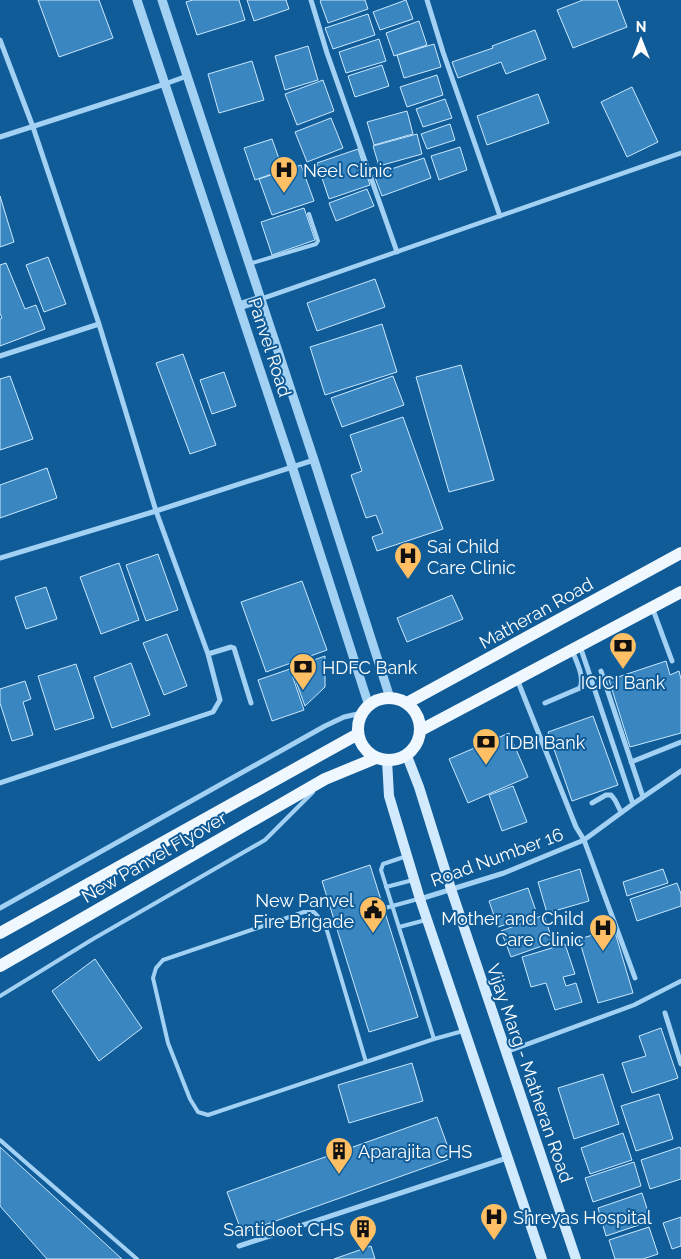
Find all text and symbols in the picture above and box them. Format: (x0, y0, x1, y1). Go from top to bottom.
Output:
north arrow (616, 15, 666, 65)
text: N (636, 19, 646, 35)
hospital icon: Neel Clinic (269, 155, 299, 194)
place label: Neel Clinic (303, 160, 392, 181)
street label: Panvel Road (244, 295, 296, 399)
place label: Sai Child Care Clinic (427, 536, 516, 578)
hospital icon: Sai Child Care Clinic (393, 541, 423, 580)
street label: Matheran Road (475, 573, 597, 653)
bank icon: ICICI Bank (608, 631, 638, 670)
bank icon: HDFC Bank (288, 652, 318, 691)
place label: HDFC Bank (322, 657, 418, 678)
place label: ICICI Bank (581, 672, 666, 693)
bank icon: IDBI Bank (471, 727, 501, 766)
place label: IDBI Bank (505, 732, 586, 753)
street label: New Panvel Flyover (78, 807, 231, 907)
street label: Road Number 16 (428, 823, 566, 891)
place label: New Panvel Fire Brigade (253, 890, 354, 932)
public building icon: New Panvel Fire Brigade (358, 895, 388, 934)
place label: Mother and Child Care Clinic (441, 908, 584, 950)
hospital icon: Mother and Child Care Clinic (588, 913, 618, 952)
street label: Vijay Marg - Matheran Road (483, 961, 577, 1185)
building icon: Aparajita CHS (324, 1136, 354, 1175)
place label: Aparajita CHS (358, 1141, 472, 1162)
hospital icon: Shreyas Hospital (479, 1202, 509, 1241)
place label: Shreyas Hospital (513, 1207, 652, 1228)
building icon: Santidoot CHS (348, 1214, 378, 1253)
place label: Santidoot CHS (223, 1219, 344, 1240)

